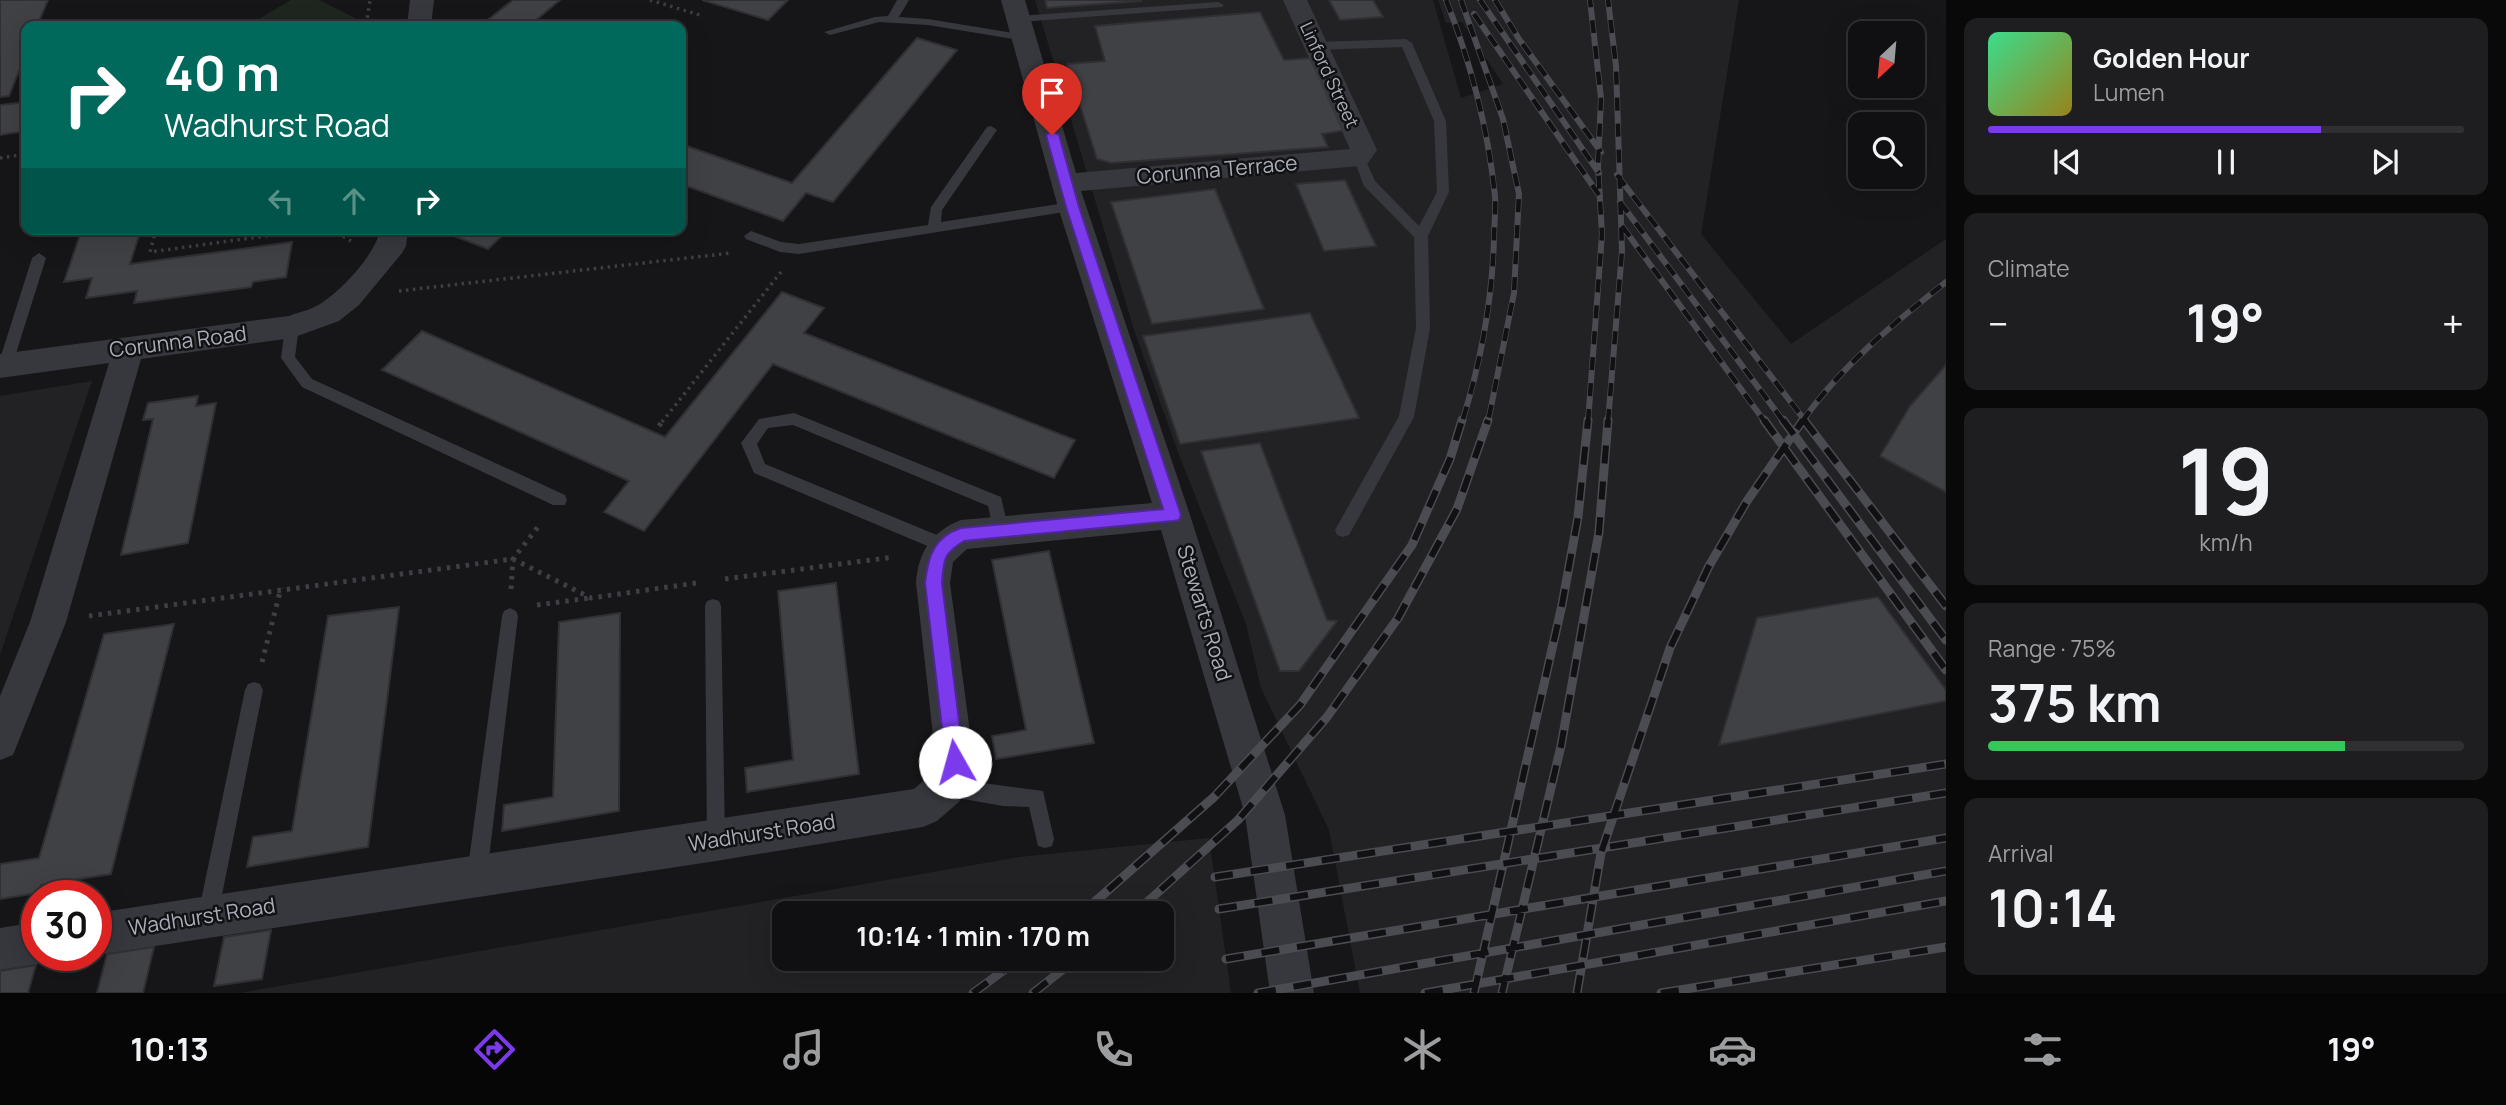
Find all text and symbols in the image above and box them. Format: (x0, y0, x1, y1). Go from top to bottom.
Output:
street label: Linford Street (1295, 18, 1365, 131)
north arrow (1848, 21, 1925, 98)
map controls (1848, 21, 1925, 189)
text: 40 m (164, 39, 280, 106)
text: Golden Hour (2093, 40, 2250, 76)
icon: right (49, 49, 140, 140)
pin (1022, 63, 1082, 135)
icon: arrive (1033, 74, 1071, 112)
text: Lumen (2093, 76, 2165, 108)
text: Wadhurst Road (164, 103, 390, 147)
button: search (1848, 112, 1925, 189)
icon: previous (2048, 143, 2086, 181)
icon: pause (2207, 143, 2245, 181)
icon: next (2366, 143, 2404, 181)
street label: Corunna Terrace (1135, 148, 1299, 190)
icon: left (262, 182, 300, 220)
icon: ahead (335, 182, 373, 220)
icon: right (408, 182, 446, 220)
text: Climate (1988, 252, 2070, 284)
text: 19° (2186, 287, 2265, 358)
text: − (1988, 297, 2009, 349)
text: + (2442, 297, 2464, 349)
street label: Corunna Road (108, 319, 248, 363)
text: 19 (2178, 418, 2274, 542)
text: km/h (2199, 526, 2253, 558)
street label: Stewarts Road (1171, 541, 1239, 684)
text: Range · 75% (1988, 632, 2116, 664)
text: 375 km (1988, 667, 2162, 738)
position arrow (918, 725, 992, 799)
street label: Wadhurst Road (686, 807, 837, 857)
text: Arrival (1988, 837, 2054, 869)
text: 10:14 (1988, 872, 2117, 943)
speed limit sign: 30 (21, 880, 112, 971)
street label: Wadhurst Road (126, 891, 277, 941)
text: 10:14 · 1 min · 170 m (856, 918, 1090, 954)
icon: directions (470, 1025, 519, 1074)
icon: music (779, 1025, 828, 1074)
icon: phone (1089, 1025, 1138, 1074)
icon: climate (1398, 1025, 1447, 1074)
icon: car (1708, 1025, 1757, 1074)
icon: filters (2018, 1025, 2067, 1074)
text: 10:13 (130, 1027, 209, 1071)
text: 19° (2327, 1027, 2376, 1071)

